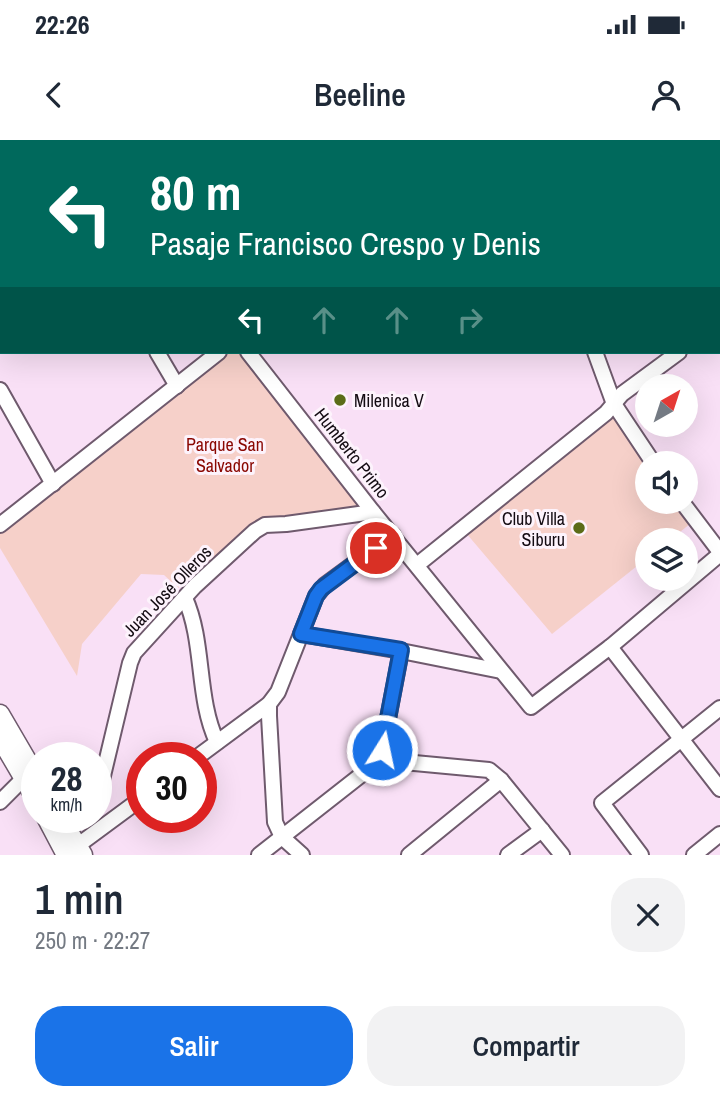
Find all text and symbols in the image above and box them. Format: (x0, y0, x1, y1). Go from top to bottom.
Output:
text: 22:26 (35, 7, 90, 42)
text: Beeline (314, 73, 406, 116)
icon: back (35, 76, 73, 114)
icon: person (647, 76, 685, 114)
text: 80 m (150, 159, 242, 225)
icon: left (35, 168, 126, 259)
text: Pasaje Francisco Crespo y Denis (150, 222, 541, 265)
icon: left (232, 301, 270, 339)
icon: ahead (305, 301, 343, 339)
icon: ahead (378, 301, 416, 339)
icon: right (451, 301, 489, 339)
north arrow (635, 374, 698, 438)
map controls (635, 374, 698, 591)
place label: Milenica V (354, 388, 424, 413)
marker: Milenica V (332, 392, 348, 408)
street label: Humberto Primo (309, 403, 395, 503)
park label: Parque San Salvador (186, 432, 264, 478)
button: sound (635, 451, 698, 514)
place label: Club Villa Siburu (502, 506, 565, 552)
pin (346, 518, 406, 578)
marker: Club Villa Siburu (571, 520, 587, 536)
button: layers (635, 528, 698, 591)
icon: arrive (357, 529, 395, 567)
street label: Juan José Olleros (117, 540, 217, 642)
position arrow (345, 713, 419, 787)
speed limit sign: 30 (126, 742, 217, 833)
text: 28 (51, 755, 82, 802)
text: km/h (51, 792, 83, 817)
text: 1 min (35, 871, 124, 927)
button: close (611, 878, 685, 952)
text: 250 m · 22:27 (35, 925, 150, 956)
button: Salir (35, 1006, 353, 1086)
button: Compartir (367, 1006, 685, 1086)

